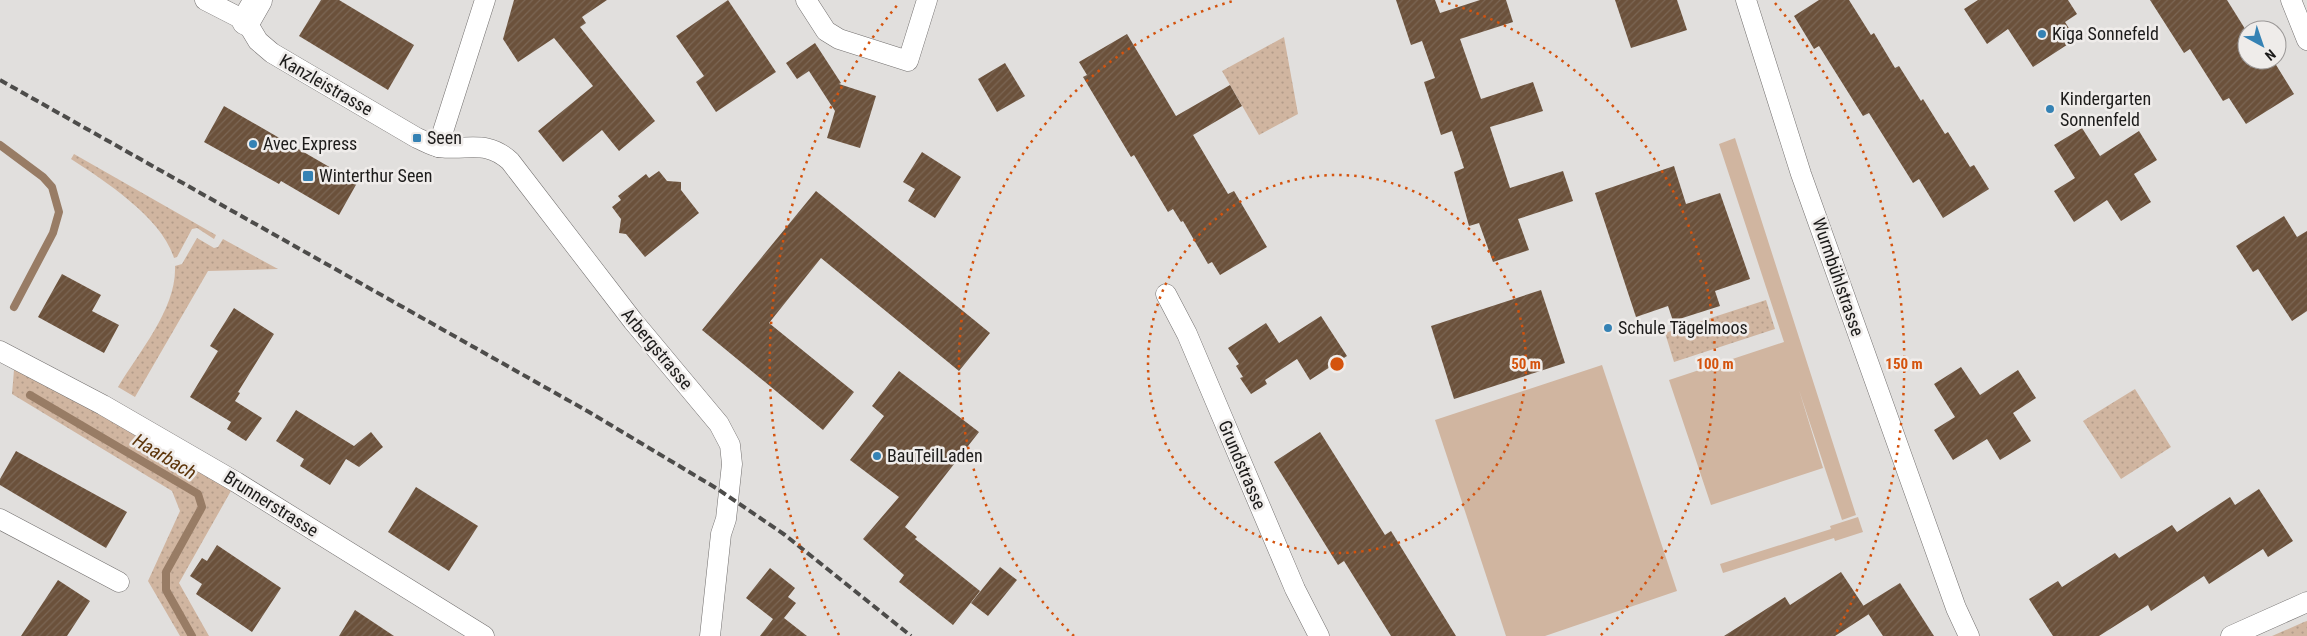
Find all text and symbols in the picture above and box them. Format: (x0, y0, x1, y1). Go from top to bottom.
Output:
north arrow (2237, 20, 2287, 70)
place label: Kiga Sonnefeld (2052, 23, 2159, 44)
marker: Kiga Sonnefeld (2036, 28, 2048, 40)
text: N (2262, 46, 2279, 64)
street label: Kanzleistrasse (276, 49, 376, 120)
place label: Kindergarten Sonnenfeld (2060, 88, 2151, 130)
marker: Kindergarten Sonnenfeld (2044, 103, 2056, 115)
place label: Seen (427, 127, 462, 148)
marker: Seen (411, 132, 423, 144)
place label: Avec Express (263, 133, 357, 154)
marker: Avec Express (247, 138, 259, 150)
place label: Winterthur Seen (319, 165, 433, 186)
marker: Winterthur Seen (301, 169, 315, 183)
street label: Wurmbühlstrasse (1808, 215, 1869, 339)
street label: Arbergstrasse (617, 304, 697, 394)
place label: Schule Tägelmoos (1618, 317, 1748, 338)
marker: Schule Tägelmoos (1602, 322, 1614, 334)
centre of rings (1328, 355, 1346, 373)
text: 50 m (1511, 355, 1541, 373)
text: 100 m (1696, 355, 1734, 373)
text: 150 m (1885, 355, 1923, 373)
street label: Grundstrasse (1214, 417, 1271, 512)
water label: Haarbach (129, 429, 201, 484)
place label: BauTeilLaden (887, 445, 983, 466)
marker: BauTeilLaden (871, 450, 883, 462)
street label: Brunnerstrasse (220, 466, 322, 541)

